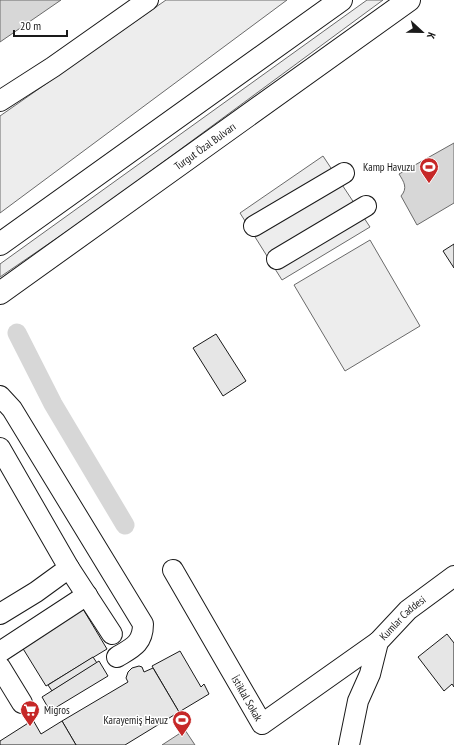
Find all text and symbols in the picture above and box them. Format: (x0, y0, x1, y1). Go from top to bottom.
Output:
scale bar (14, 12, 67, 38)
north arrow (402, 12, 442, 52)
text: 20 m (20, 18, 41, 33)
text: K (424, 30, 439, 41)
street label: Turgut Özal Bulvarı (171, 119, 238, 173)
sports icon: Kamp Havuzu (418, 156, 440, 184)
place label: Kamp Havuzu (363, 160, 415, 174)
street label: Kumlar Caddesi (376, 592, 428, 643)
street label: İstiklal Sokak (228, 673, 266, 724)
supermarket icon: Migros (19, 699, 41, 727)
place label: Migros (44, 703, 70, 717)
sports icon: Karayemiş Havuz (171, 709, 193, 737)
place label: Karayemiş Havuz (103, 713, 168, 727)

